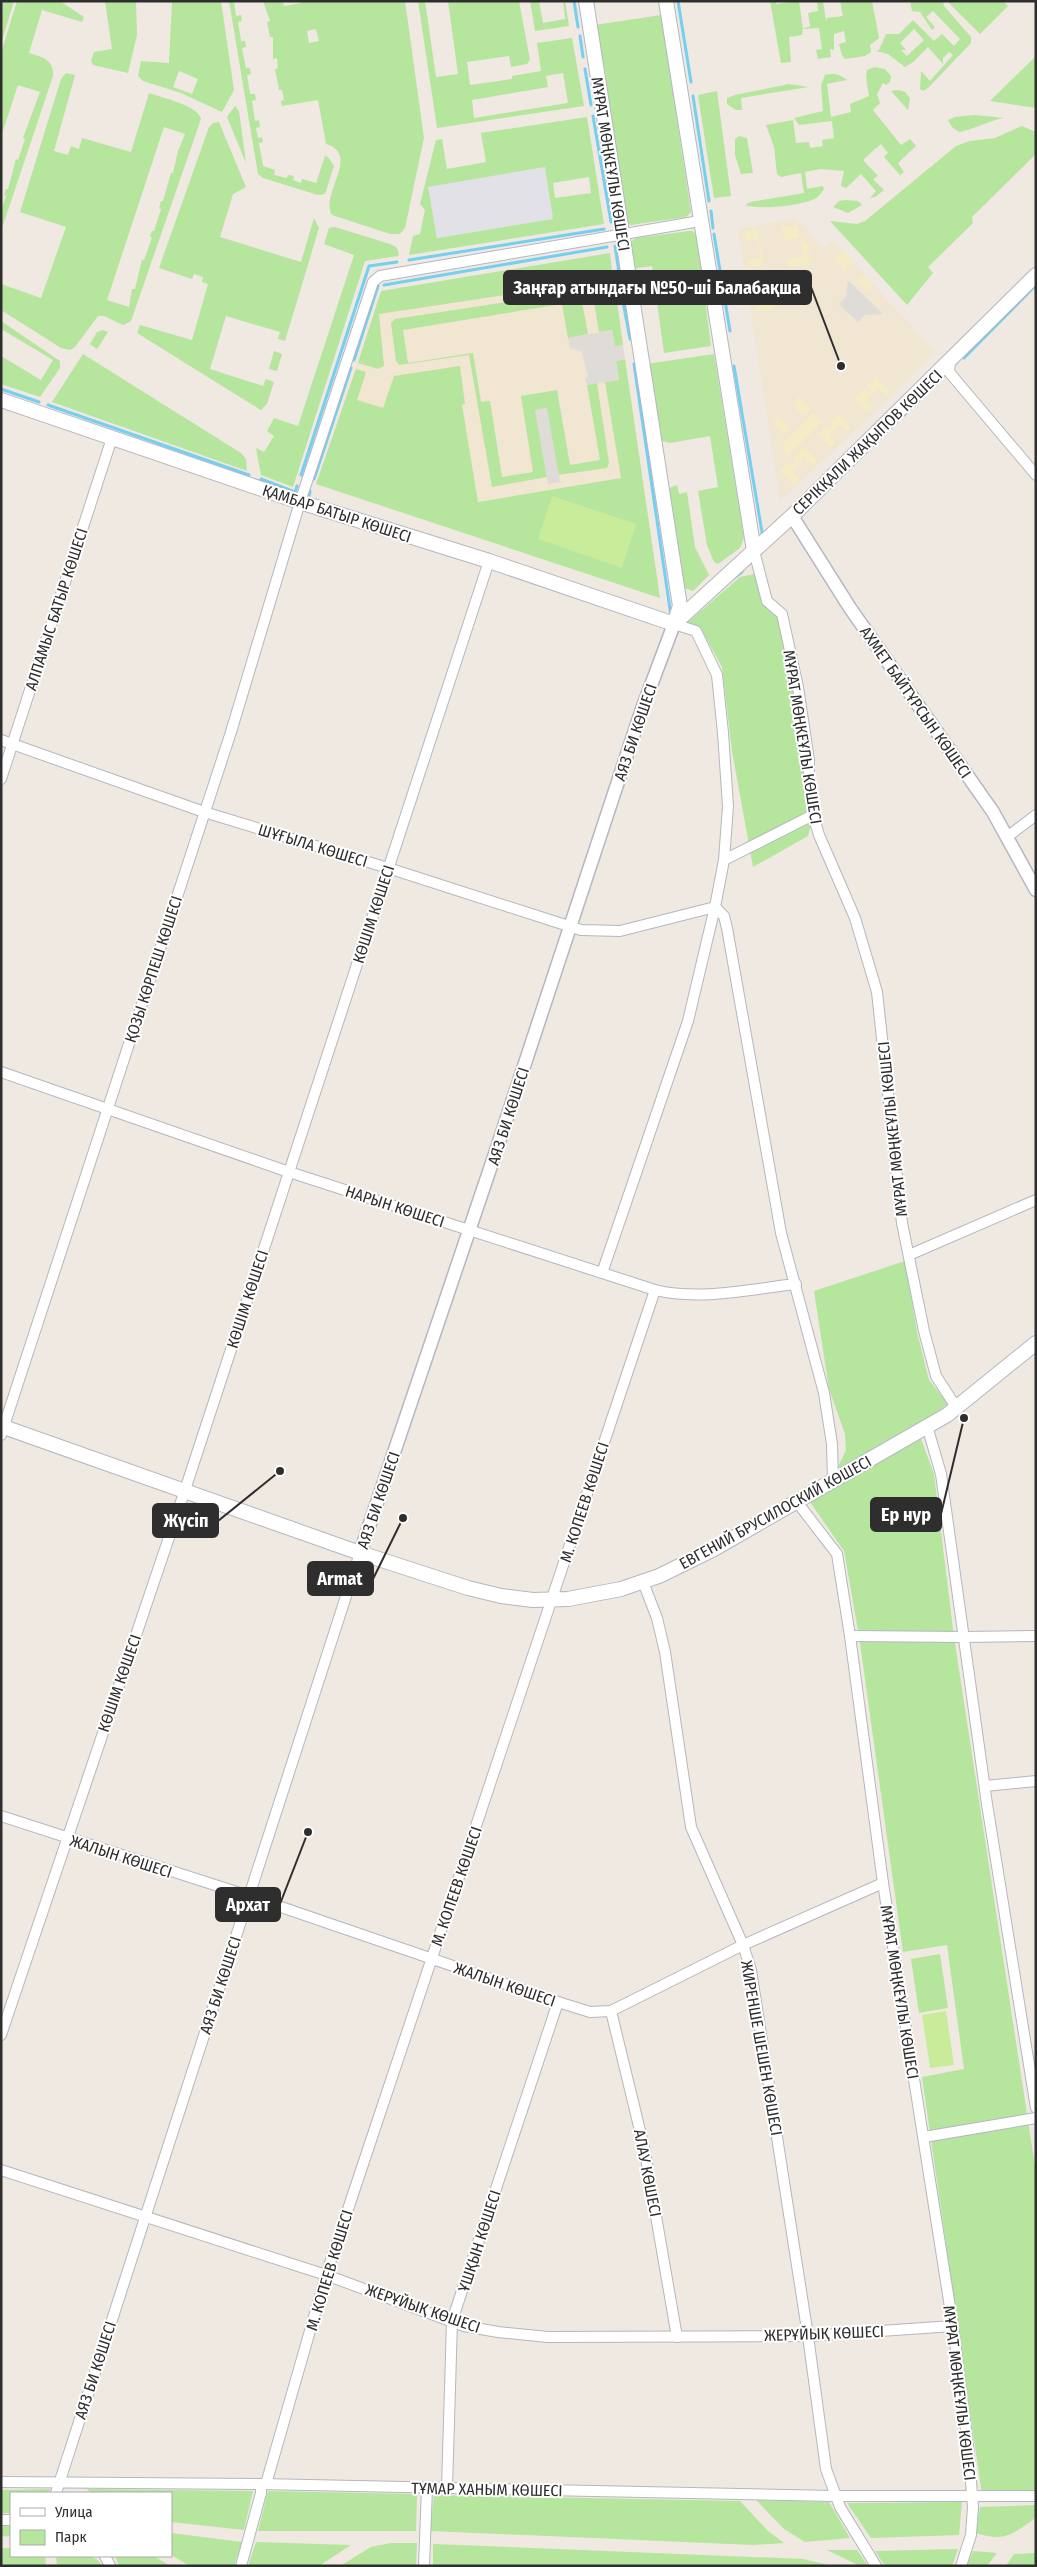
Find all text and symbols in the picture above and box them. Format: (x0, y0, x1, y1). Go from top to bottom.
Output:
street label: МҰРАТ МӨҢКЕҰЛЫ КӨШЕСІ (587, 76, 634, 253)
callout: Заңғар атындағы №50-ші Балабақша (504, 271, 811, 304)
text: Заңғар атындағы №50-ші Балабақша (512, 277, 801, 299)
street label: СЕРІКҚАЛИ ЖАҚЫПОВ КӨШЕСІ (789, 366, 946, 519)
street label: ҚАМБАР БАТЫР КӨШЕСІ (260, 480, 414, 547)
street label: АЛПАМЫС БАТЫР КӨШЕСІ (21, 526, 92, 693)
street label: АХМЕТ БАЙТҰРСЫН КӨШЕСІ (856, 623, 975, 782)
street label: МҰРАТ МӨҢКЕҰЛЫ КӨШЕСІ (779, 649, 826, 826)
street label: АЯЗ БИ КӨШЕСІ (610, 681, 661, 783)
street label: ШҰҒЫЛА КӨШЕСІ (256, 820, 370, 871)
street label: КӨШІМ КӨШЕСІ (349, 863, 398, 966)
street label: ҚОЗЫ КӨРПЕШ КӨШЕСІ (121, 893, 186, 1045)
street label: МҰРАТ МӨҢКЕҰЛЫ КӨШЕСІ (874, 1040, 911, 1218)
street label: АЯЗ БИ КӨШЕСІ (484, 1065, 533, 1167)
street label: НАРЫН КӨШЕСІ (343, 1182, 447, 1231)
street label: КӨШІМ КӨШЕСІ (223, 1248, 272, 1351)
street label: М. КОПЕЕВ КӨШЕСІ (556, 1440, 613, 1565)
street label: АЯЗ БИ КӨШЕСІ (353, 1449, 404, 1551)
street label: ЕВГЕНИЙ БРУСИЛОСКИЙ КӨШЕСІ (676, 1452, 874, 1573)
callout: Ер нур (871, 1498, 941, 1531)
callout: Жүсіп (153, 1504, 218, 1537)
text: Ер нур (881, 1504, 931, 1526)
text: Жүсіп (163, 1510, 208, 1532)
callout: Armat (308, 1562, 373, 1595)
text: Armat (316, 1568, 363, 1590)
street label: КӨШІМ КӨШЕСІ (94, 1632, 145, 1735)
street label: М. КОПЕЕВ КӨШЕСІ (427, 1824, 486, 1948)
street label: ЖАЛЫН КӨШЕСІ (67, 1831, 174, 1882)
callout: Архат (216, 1888, 280, 1921)
text: Архат (225, 1894, 270, 1916)
street label: МҰРАТ МӨҢКЕҰЛЫ КӨШЕСІ (876, 1904, 923, 2081)
street label: АЯЗ БИ КӨШЕСІ (196, 1934, 245, 2036)
street label: ЖАЛЫН КӨШЕСІ (452, 1958, 558, 2011)
street label: ЖИРЕНШЕ ШЕШЕН КӨШЕСІ (737, 1959, 786, 2137)
street label: АЛАУ КӨШЕСІ (630, 2128, 665, 2218)
street label: ҰШҚЫН КӨШЕСІ (454, 2188, 505, 2295)
street label: М. КОПЕЕВ КӨШЕСІ (302, 2207, 357, 2333)
street label: ЖЕРҰЙЫҚ КӨШЕСІ (363, 2280, 483, 2337)
street label: МҰРАТ МӨҢКЕҰЛЫ КӨШЕСІ (939, 2304, 980, 2482)
street label: АЯЗ БИ КӨШЕСІ (71, 2319, 120, 2421)
street label: ЖЕРҰЙЫҚ КӨШЕСІ (764, 2322, 884, 2345)
street label: ТҰМАР ХАНЫМ КӨШЕСІ (411, 2479, 563, 2500)
legend (10, 2492, 172, 2557)
text: Улица (54, 2503, 93, 2521)
text: Парк (55, 2528, 86, 2546)

